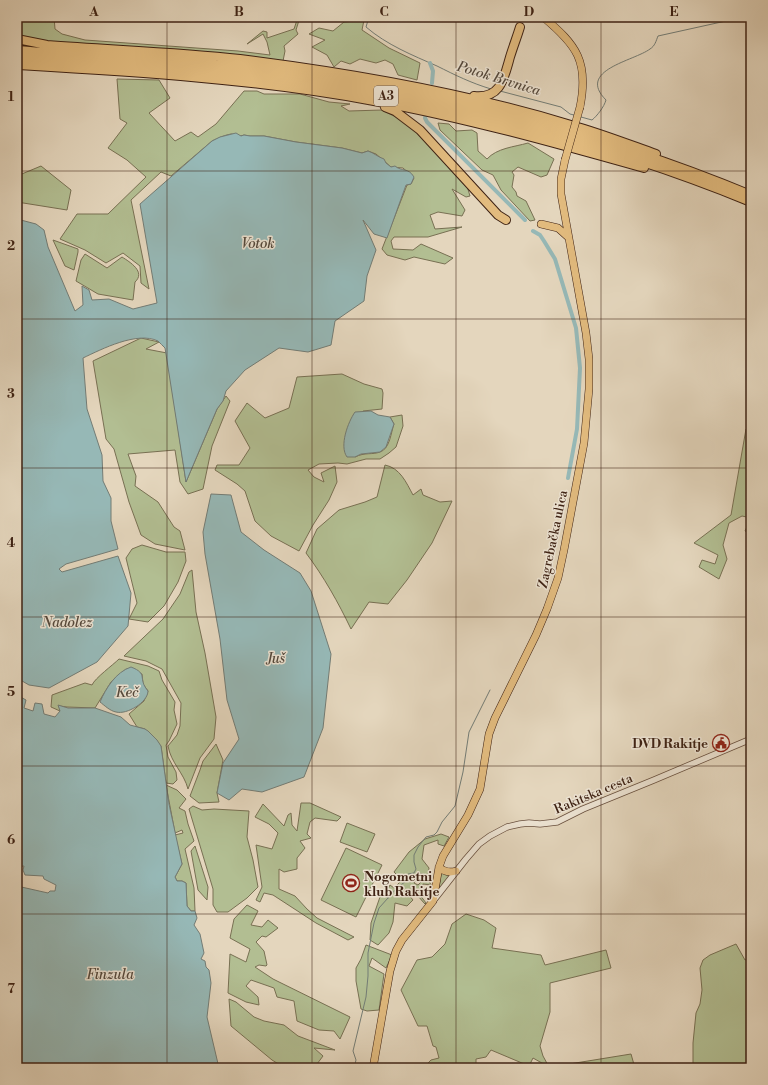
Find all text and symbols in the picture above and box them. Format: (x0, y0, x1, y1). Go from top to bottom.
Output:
text: A (88, 4, 99, 20)
text: B (234, 4, 244, 20)
text: C (379, 4, 389, 20)
text: D (524, 4, 534, 20)
text: E (669, 4, 679, 20)
water label: Potok Brvnica (454, 57, 543, 100)
road number: A3 (374, 86, 398, 106)
text: 1 (8, 89, 15, 105)
water label: Votok (241, 235, 275, 253)
text: 2 (7, 238, 15, 254)
text: 3 (7, 386, 15, 402)
street label: Zagrebačka ulica (535, 488, 571, 590)
text: 4 (7, 535, 16, 551)
water label: Nadolez (40, 614, 93, 632)
water label: Juš (265, 650, 287, 668)
text: 5 (7, 684, 15, 700)
water label: Keč (115, 684, 140, 702)
public building icon: DVD Rakitje (711, 733, 731, 753)
place label: DVD Rakitje (632, 736, 708, 752)
street label: Rakitska cesta (552, 770, 635, 818)
text: 6 (7, 832, 15, 848)
place label: Nogometni klub Rakitje (364, 869, 439, 900)
sports icon: Nogometni klub Rakitje (341, 873, 361, 893)
water label: Finzula (86, 966, 134, 984)
text: 7 (7, 981, 15, 997)

